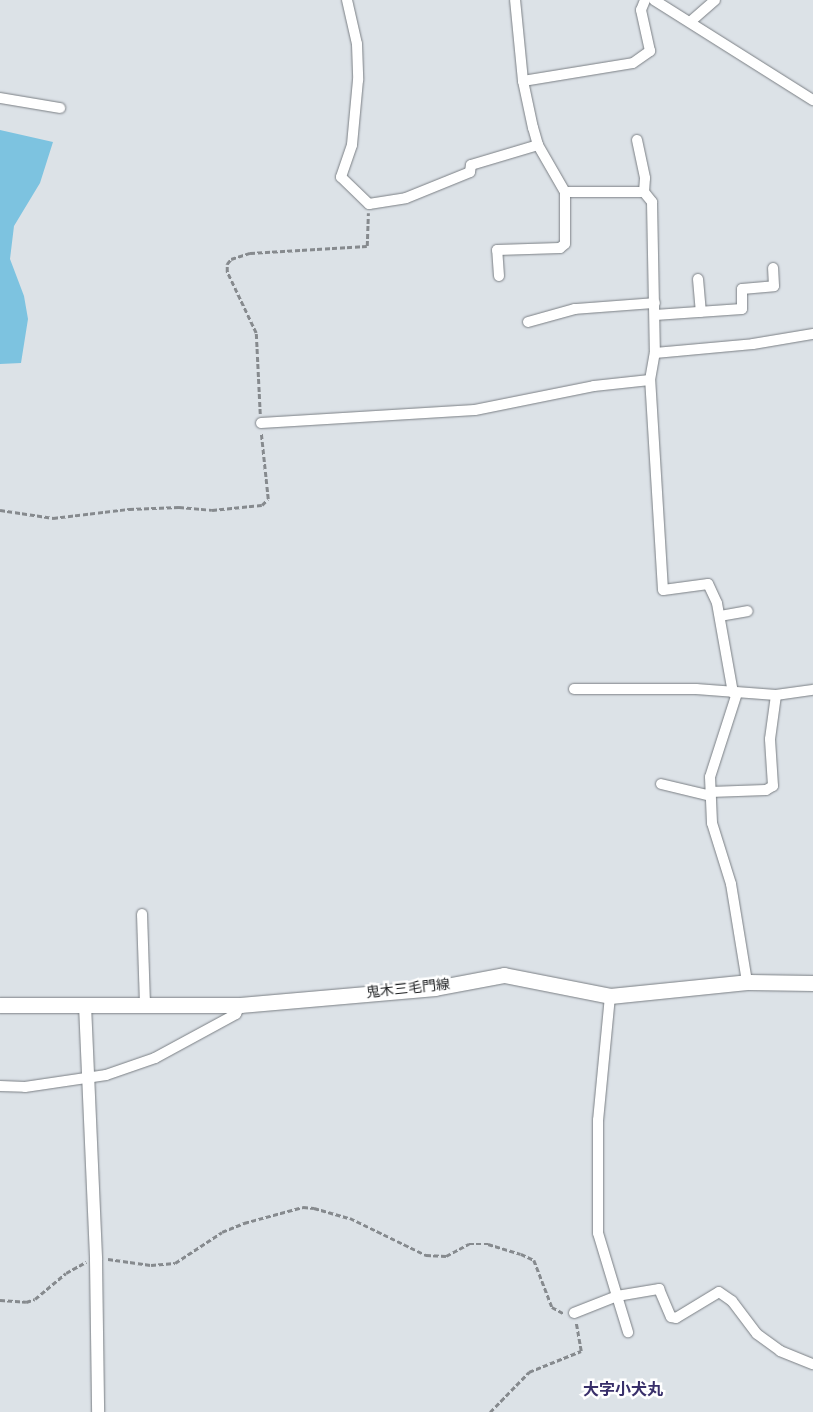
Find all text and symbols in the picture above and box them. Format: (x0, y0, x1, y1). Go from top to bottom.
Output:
street label: 鬼木三毛門線 (365, 976, 451, 1002)
district label: 大字小犬丸 (583, 1380, 663, 1400)

